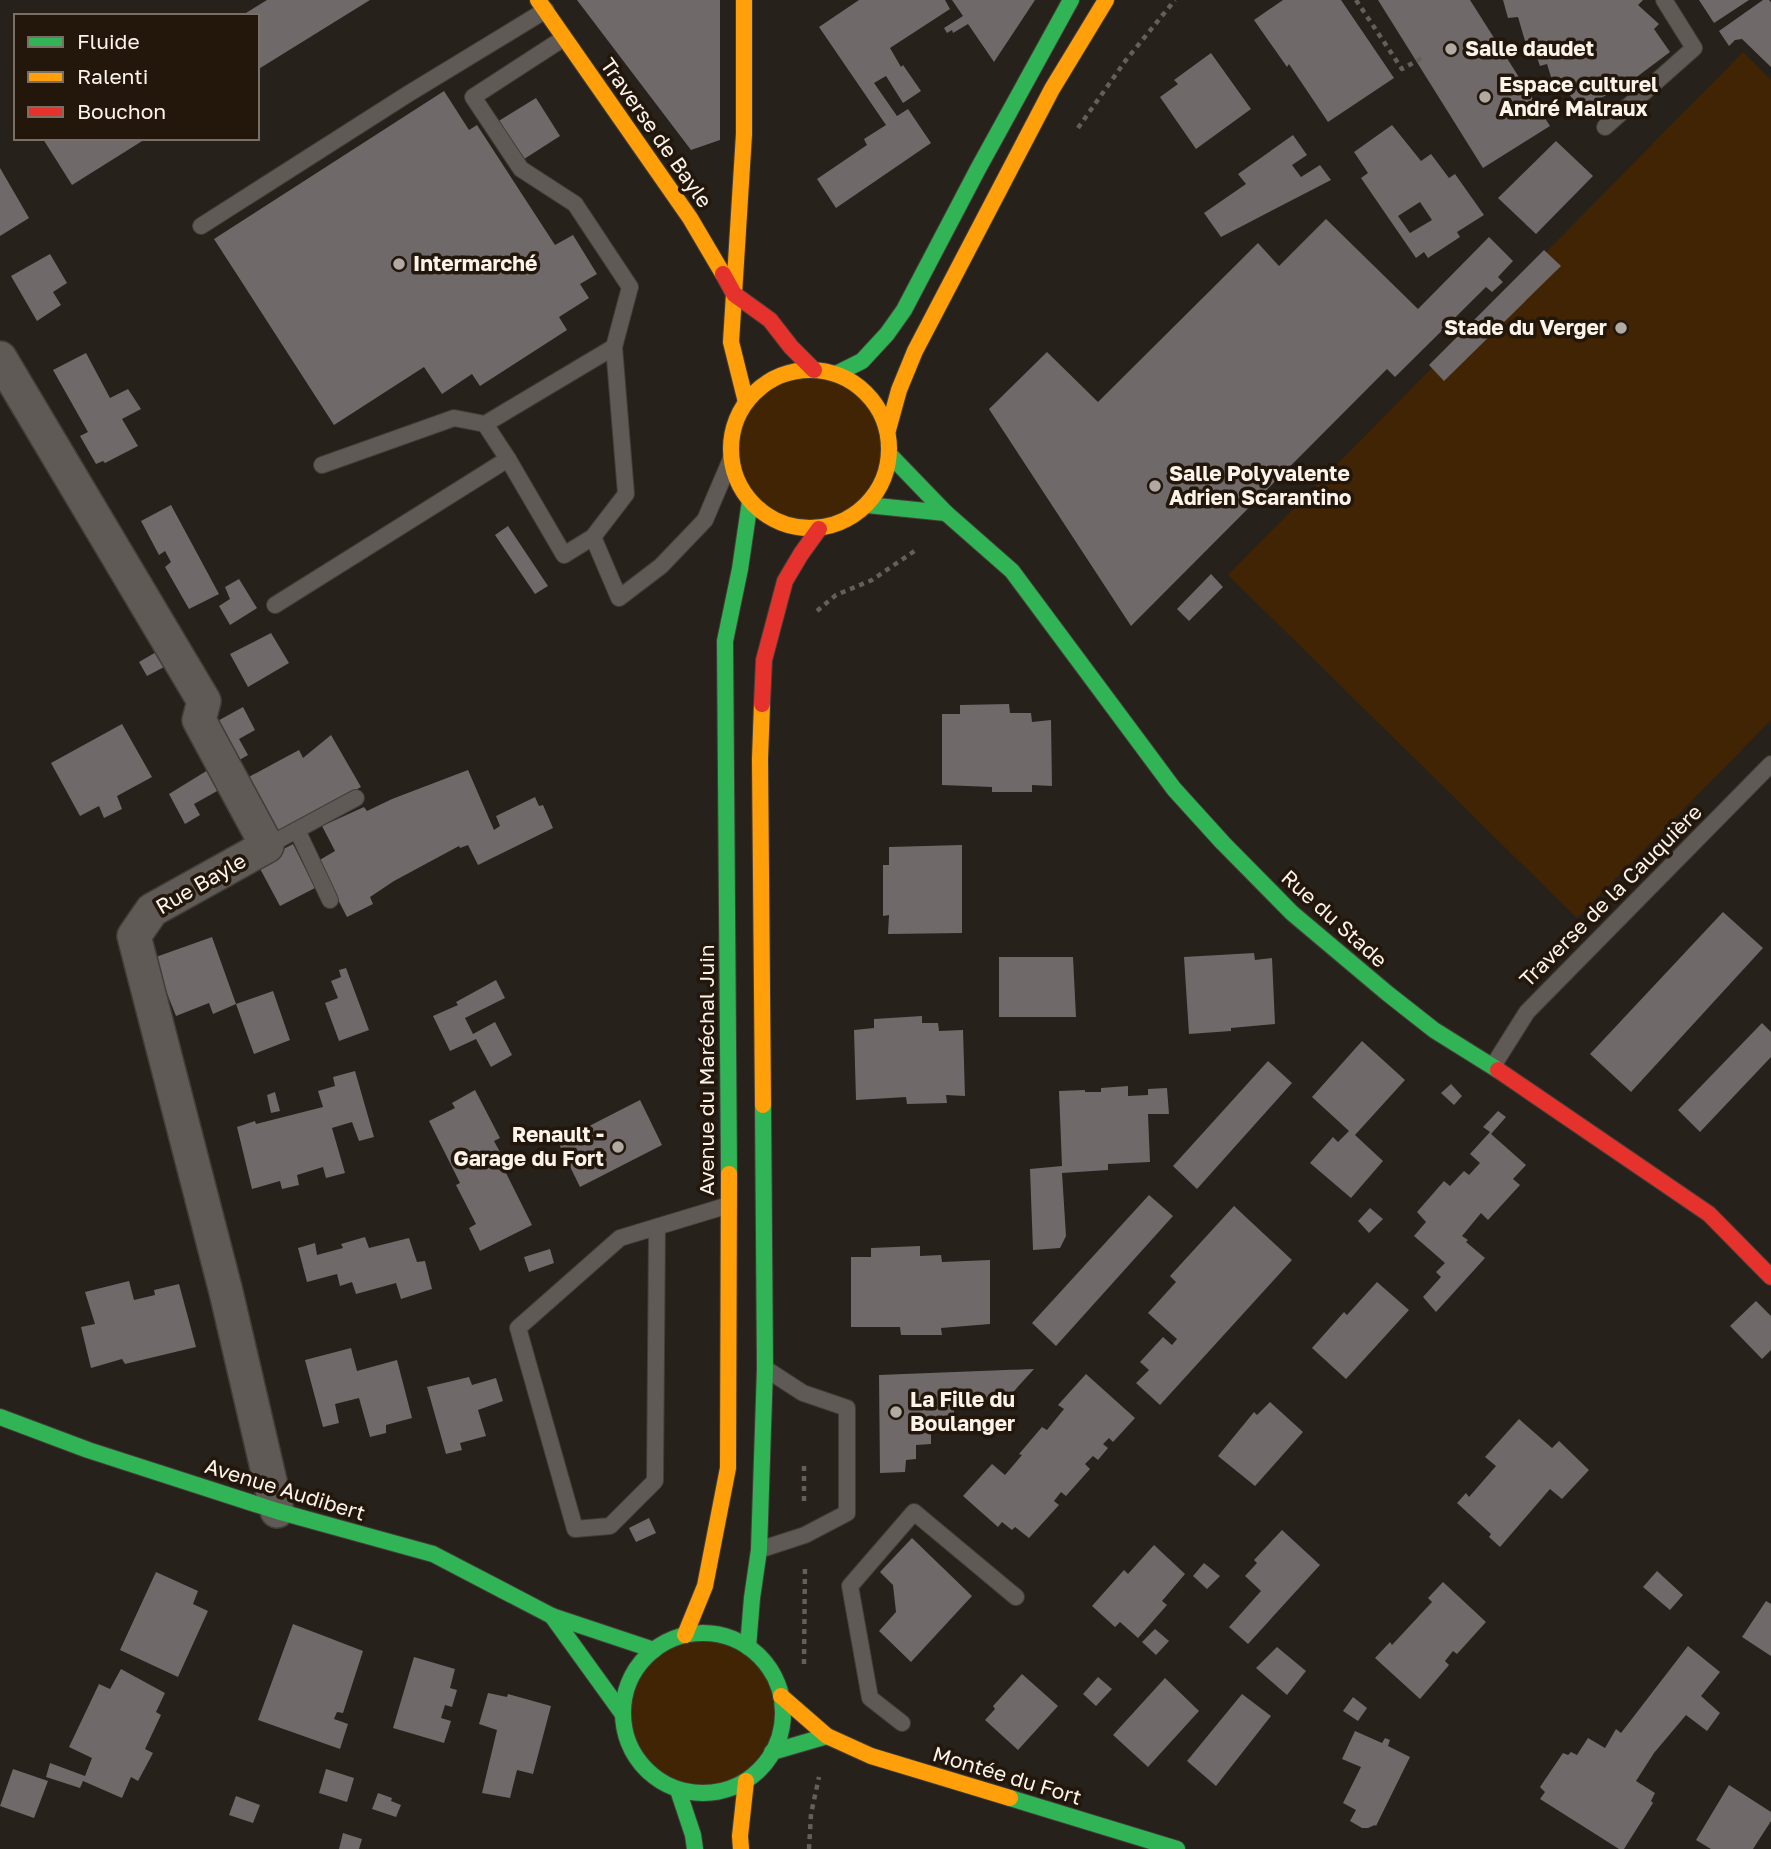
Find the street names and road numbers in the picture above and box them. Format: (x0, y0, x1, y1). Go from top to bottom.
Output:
street label: Traverse de Bayle (595, 52, 718, 212)
street label: Traverse de la Cauquière (1514, 799, 1707, 992)
street label: Rue Bayle (151, 847, 250, 919)
street label: Rue du Stade (1276, 864, 1393, 972)
street label: Avenue du Maréchal Juin (693, 944, 719, 1196)
street label: Avenue Audibert (202, 1452, 369, 1526)
street label: Montée du Fort (930, 1740, 1085, 1810)

